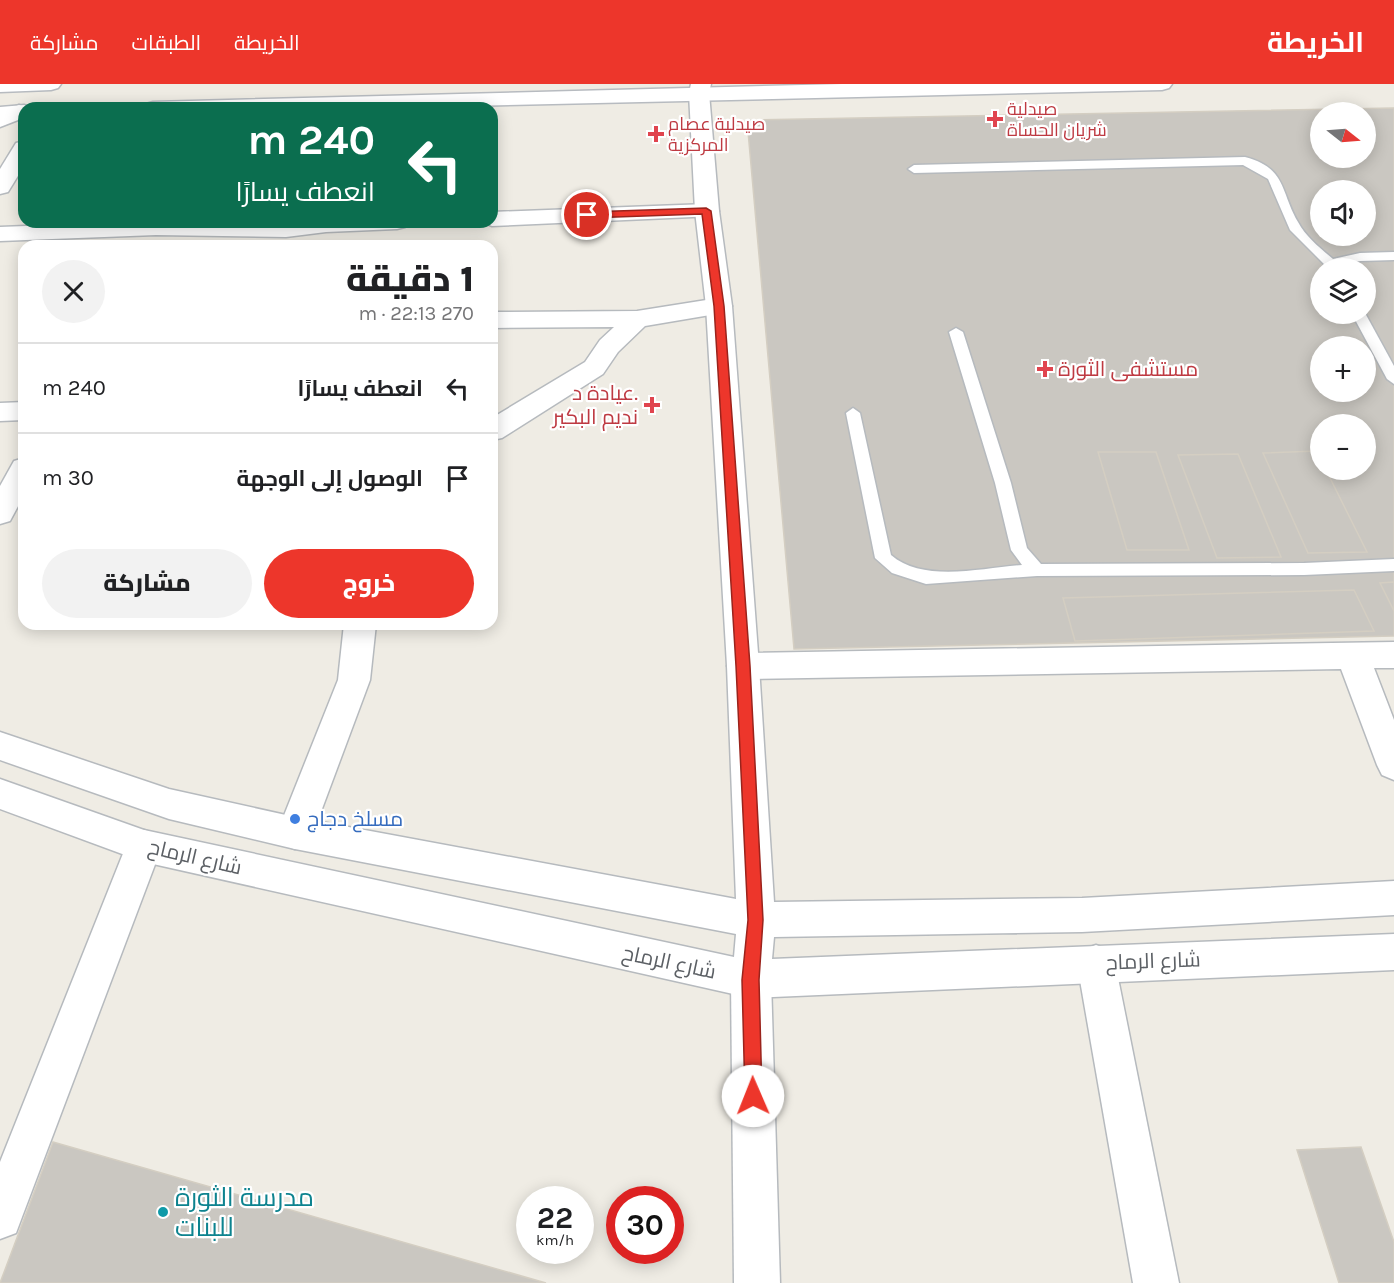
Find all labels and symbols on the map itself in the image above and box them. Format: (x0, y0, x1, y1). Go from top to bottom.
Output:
place label: صيدلية شريان الحساة (1007, 98, 1107, 141)
north arrow (1310, 102, 1376, 168)
marker: صيدلية شريان الحساة (988, 112, 1002, 126)
place label: صيدلية عصام المركزية (668, 113, 765, 156)
marker: صيدلية عصام المركزية (649, 127, 663, 141)
pin (561, 189, 612, 240)
place label: مستشفى الثورة (1058, 357, 1198, 382)
marker: مستشفى الثورة (1036, 360, 1054, 378)
place label: عيادة د. نديم البكير (552, 381, 638, 431)
marker: عيادة د. نديم البكير (643, 396, 661, 414)
place label: مسلخ دجاج (307, 807, 403, 833)
marker: مسلخ دجاج (288, 812, 302, 826)
street label: شارع الرماح (145, 835, 244, 881)
street label: شارع الرماح (620, 940, 718, 986)
street label: شارع الرماح (1105, 947, 1201, 977)
position arrow (721, 1064, 785, 1128)
place label: مدرسة الثورة للبنات (175, 1182, 314, 1243)
speed limit sign: 30 (606, 1186, 684, 1264)
marker: مدرسة الثورة للبنات (156, 1205, 170, 1219)

